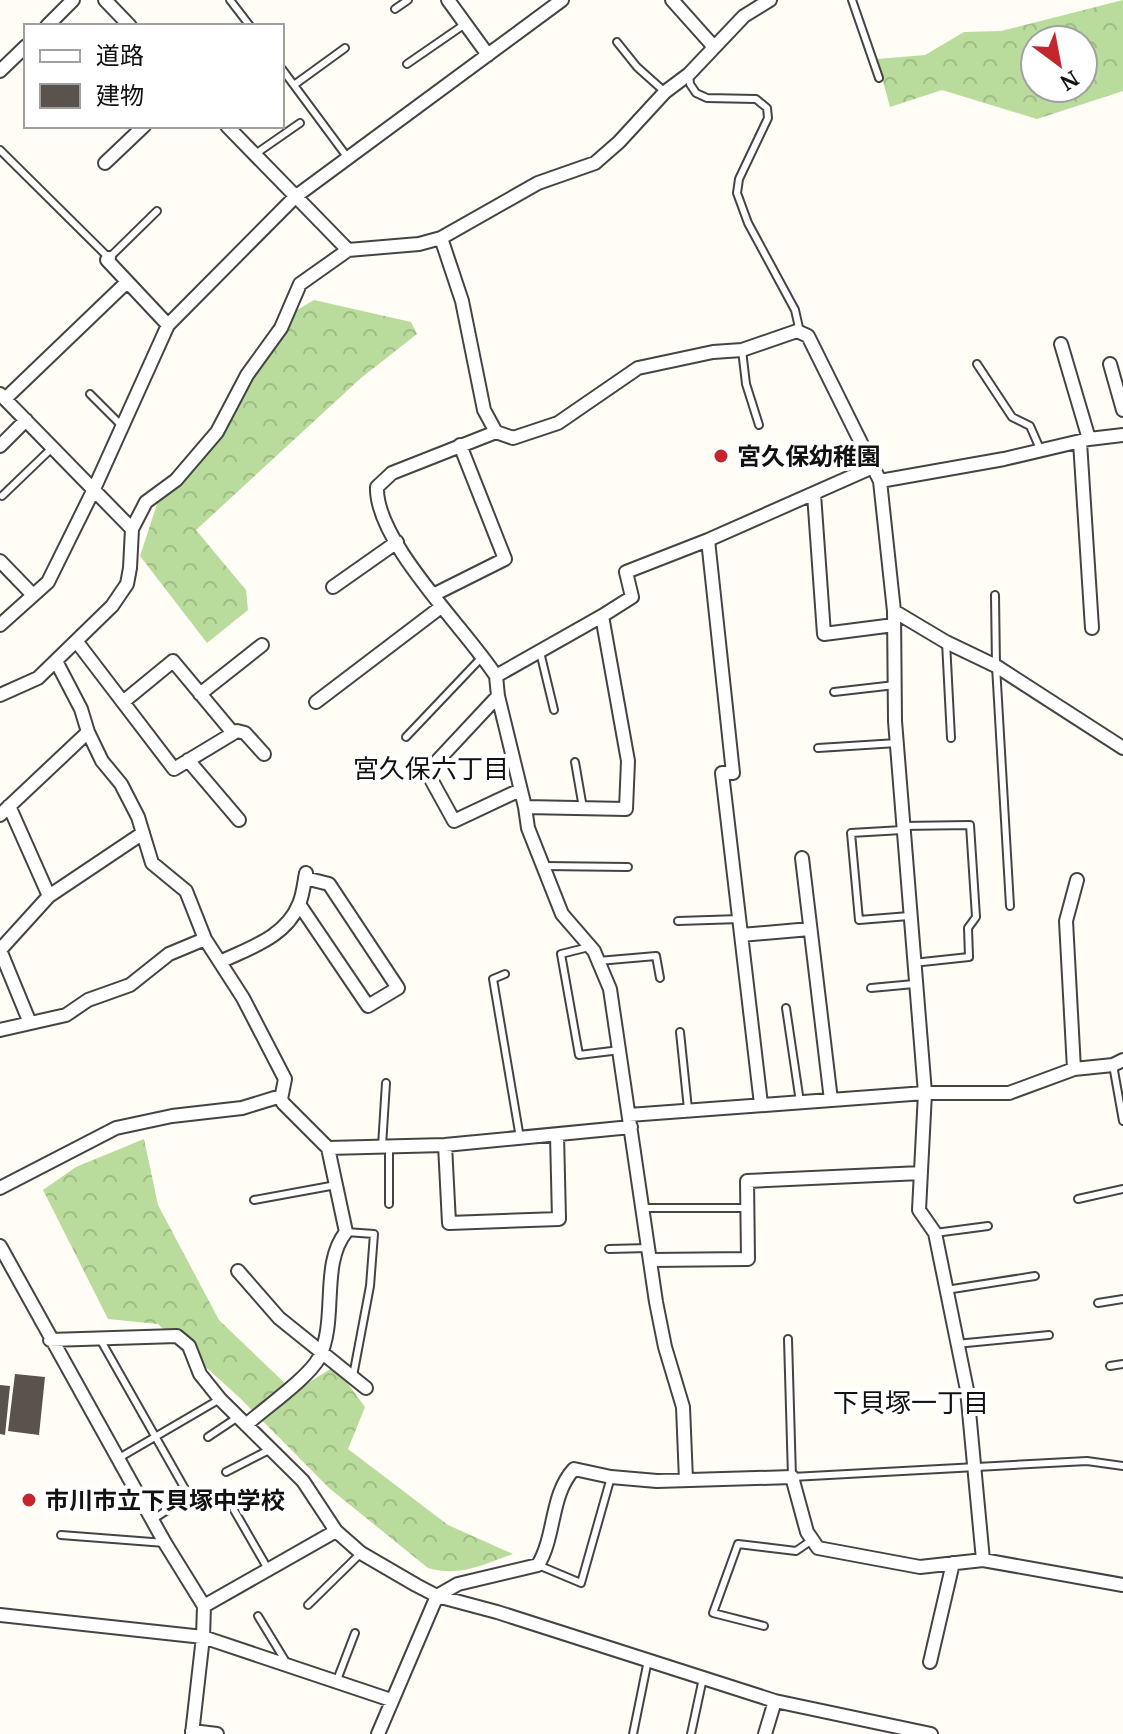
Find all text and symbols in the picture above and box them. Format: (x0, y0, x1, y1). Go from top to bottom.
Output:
legend (24, 24, 284, 128)
north arrow (1019, 24, 1099, 104)
text: 道路 (96, 39, 144, 71)
text: N (1055, 65, 1085, 98)
text: 建物 (96, 79, 144, 111)
place label: 宮久保幼稚園 (737, 440, 881, 472)
marker: 宮久保幼稚園 (712, 447, 730, 465)
district label: 宮久保六丁目 (353, 751, 509, 785)
district label: 下貝塚一丁目 (833, 1385, 989, 1419)
place label: 市川市立下貝塚中学校 (45, 1484, 285, 1516)
marker: 市川市立下貝塚中学校 (20, 1491, 38, 1509)

